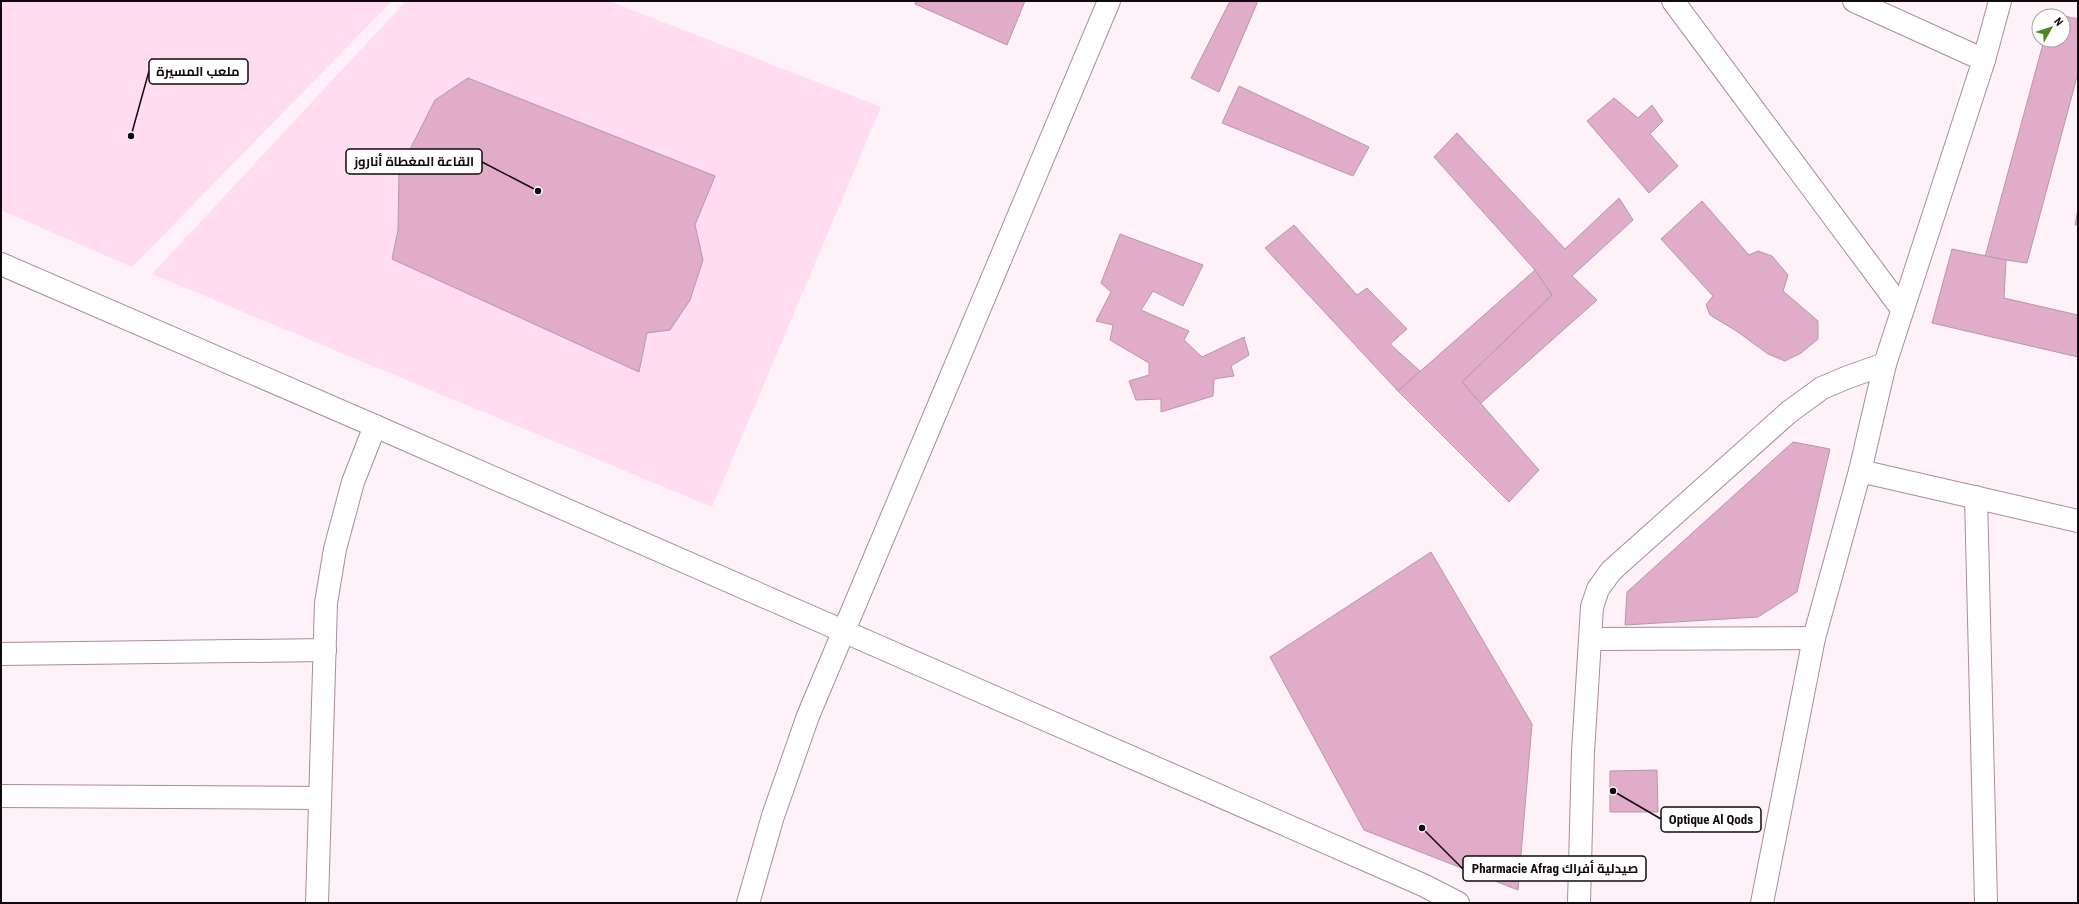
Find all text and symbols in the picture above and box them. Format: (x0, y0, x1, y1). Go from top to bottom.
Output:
north arrow (2031, 8, 2071, 48)
text: N (2051, 15, 2066, 29)
callout: ملعب المسيرة (149, 59, 248, 84)
text: ملعب المسيرة (156, 64, 240, 79)
callout: القاعة المغطاة أناروز (346, 149, 482, 174)
text: القاعة المغطاة أناروز (353, 153, 474, 170)
callout: Optique Al Qods (1661, 807, 1761, 832)
text: Optique Al Qods (1669, 812, 1753, 827)
callout: Pharmacie Afrag صيدلية أفراك (1463, 856, 1646, 881)
text: Pharmacie Afrag صيدلية أفراك (1472, 860, 1638, 876)

